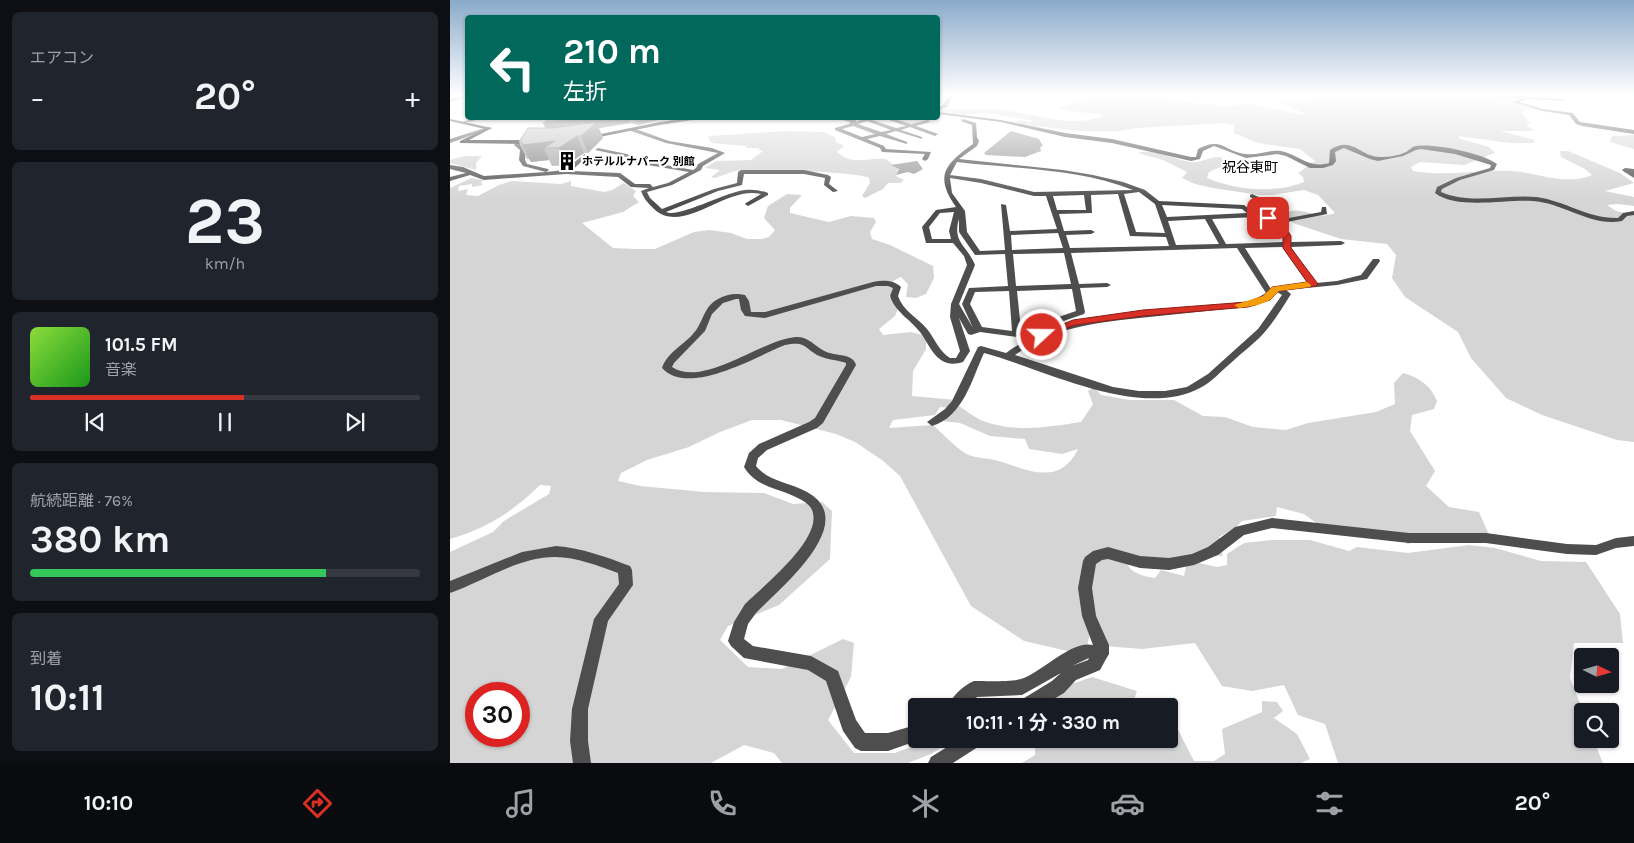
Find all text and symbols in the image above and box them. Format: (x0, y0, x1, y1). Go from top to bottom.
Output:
text: 210 m (563, 31, 661, 72)
icon: left (480, 35, 545, 100)
text: エアコン (30, 48, 94, 67)
text: 20° (194, 74, 256, 119)
text: 左折 (563, 79, 607, 105)
text: − (30, 81, 45, 114)
text: + (405, 81, 420, 114)
building icon: ホテルルナパーク 別館 (556, 150, 578, 172)
place label: ホテルルナパーク 別館 (582, 155, 695, 168)
district label: 祝谷東町 (1222, 159, 1278, 176)
text: 23 (185, 183, 265, 259)
pin (1247, 197, 1289, 239)
icon: arrive (1254, 204, 1282, 232)
text: km/h (205, 254, 245, 273)
position arrow (1015, 308, 1067, 360)
text: 101.5 FM (105, 334, 178, 356)
text: 音楽 (105, 360, 137, 379)
icon: previous (81, 408, 109, 436)
icon: pause (211, 408, 239, 436)
icon: next (341, 408, 369, 436)
text: 航続距離 · 76% (30, 491, 133, 510)
text: 380 km (30, 517, 170, 562)
north arrow (1574, 648, 1619, 692)
map controls (1574, 648, 1619, 748)
text: 到着 (30, 649, 62, 668)
text: 10:11 (30, 675, 105, 720)
speed limit sign: 30 (465, 682, 530, 747)
button: search (1574, 703, 1619, 748)
text: 10:11 · 1 分 · 330 m (966, 712, 1120, 734)
icon: directions (300, 786, 335, 821)
icon: music (503, 786, 538, 821)
icon: phone (705, 786, 740, 821)
icon: climate (908, 786, 943, 821)
icon: car (1110, 786, 1145, 821)
icon: filters (1312, 786, 1347, 821)
text: 10:10 (84, 790, 133, 816)
text: 20° (1515, 790, 1550, 816)

